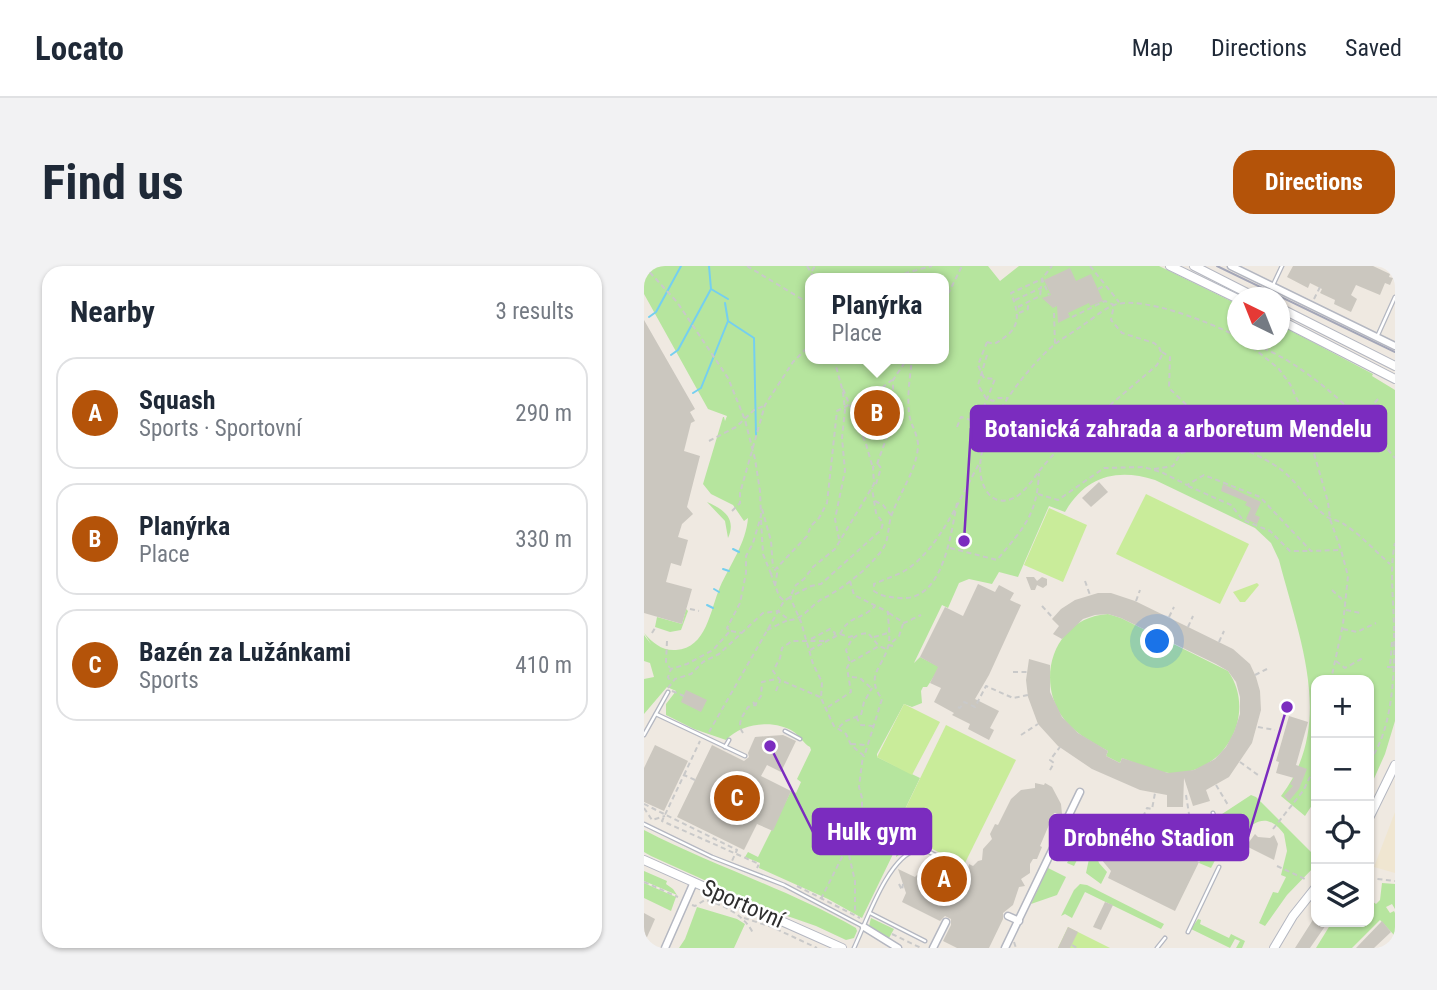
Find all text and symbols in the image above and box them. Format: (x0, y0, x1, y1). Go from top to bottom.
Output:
text: Locato (35, 29, 124, 68)
text: Map (1132, 34, 1173, 62)
text: Directions (1211, 34, 1307, 62)
text: Saved (1345, 34, 1402, 62)
button: Directions (1233, 150, 1395, 214)
text: Find us (42, 154, 184, 211)
popup (805, 273, 949, 364)
north arrow (1227, 287, 1290, 350)
text: Planýrka (831, 290, 923, 320)
text: Nearby (70, 294, 155, 329)
text: 3 results (496, 298, 574, 325)
text: Place (831, 320, 882, 347)
text: Squash (139, 385, 216, 415)
pin: B (854, 387, 900, 439)
text: A (88, 400, 102, 427)
text: 290 m (515, 400, 572, 427)
callout: Botanická zahrada a arboretum Mendelu (971, 406, 1386, 451)
text: Sports · Sportovní (139, 415, 302, 442)
text: Botanická zahrada a arboretum Mendelu (984, 415, 1372, 443)
text: Planýrka (139, 511, 230, 541)
text: B (89, 526, 101, 553)
text: 330 m (515, 526, 572, 553)
text: Place (139, 541, 189, 568)
your location (1140, 624, 1174, 658)
text: Bazén za Lužánkami (139, 637, 351, 667)
text: C (88, 652, 102, 679)
text: 410 m (515, 652, 572, 679)
text: Sports (139, 667, 199, 694)
map controls (1311, 675, 1374, 927)
button: + (1311, 675, 1374, 738)
button: − (1311, 738, 1374, 801)
pin: C (714, 772, 760, 824)
button: locate (1311, 801, 1374, 864)
callout: Hulk gym (813, 809, 931, 854)
callout: Drobného Stadion (1050, 815, 1248, 860)
text: Hulk gym (827, 818, 917, 846)
text: Drobného Stadion (1064, 824, 1234, 852)
pin: A (921, 853, 967, 905)
button: layers (1311, 864, 1374, 927)
street label: Sportovní (698, 874, 790, 935)

